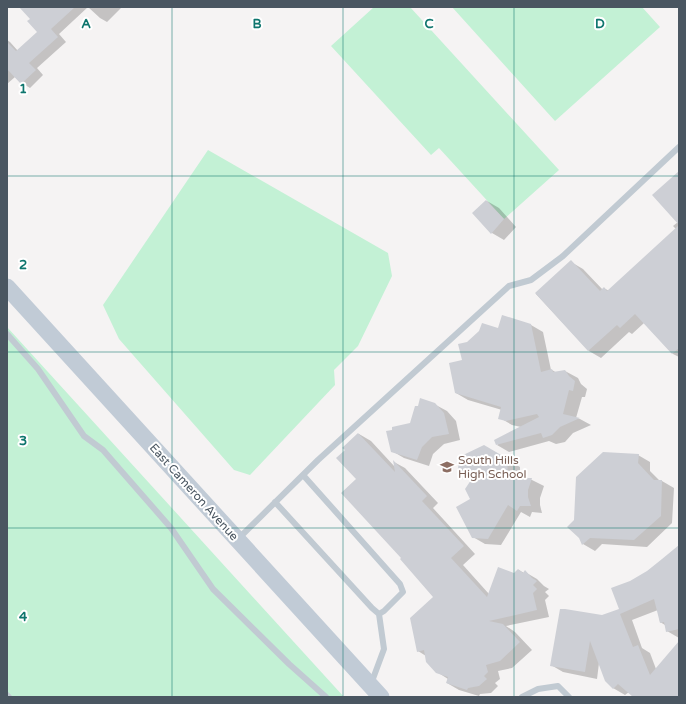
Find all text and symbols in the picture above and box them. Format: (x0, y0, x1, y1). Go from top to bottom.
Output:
text: A (81, 16, 91, 32)
text: B (252, 16, 262, 32)
text: C (424, 16, 434, 32)
text: D (595, 16, 605, 32)
text: 1 (19, 81, 27, 97)
text: 2 (19, 257, 27, 273)
text: 3 (19, 433, 27, 449)
street label: East Cameron Avenue (147, 441, 241, 544)
place label: South Hills High School (458, 453, 527, 481)
school or university icon: South Hills High School (439, 459, 455, 475)
text: 4 (19, 609, 28, 625)

